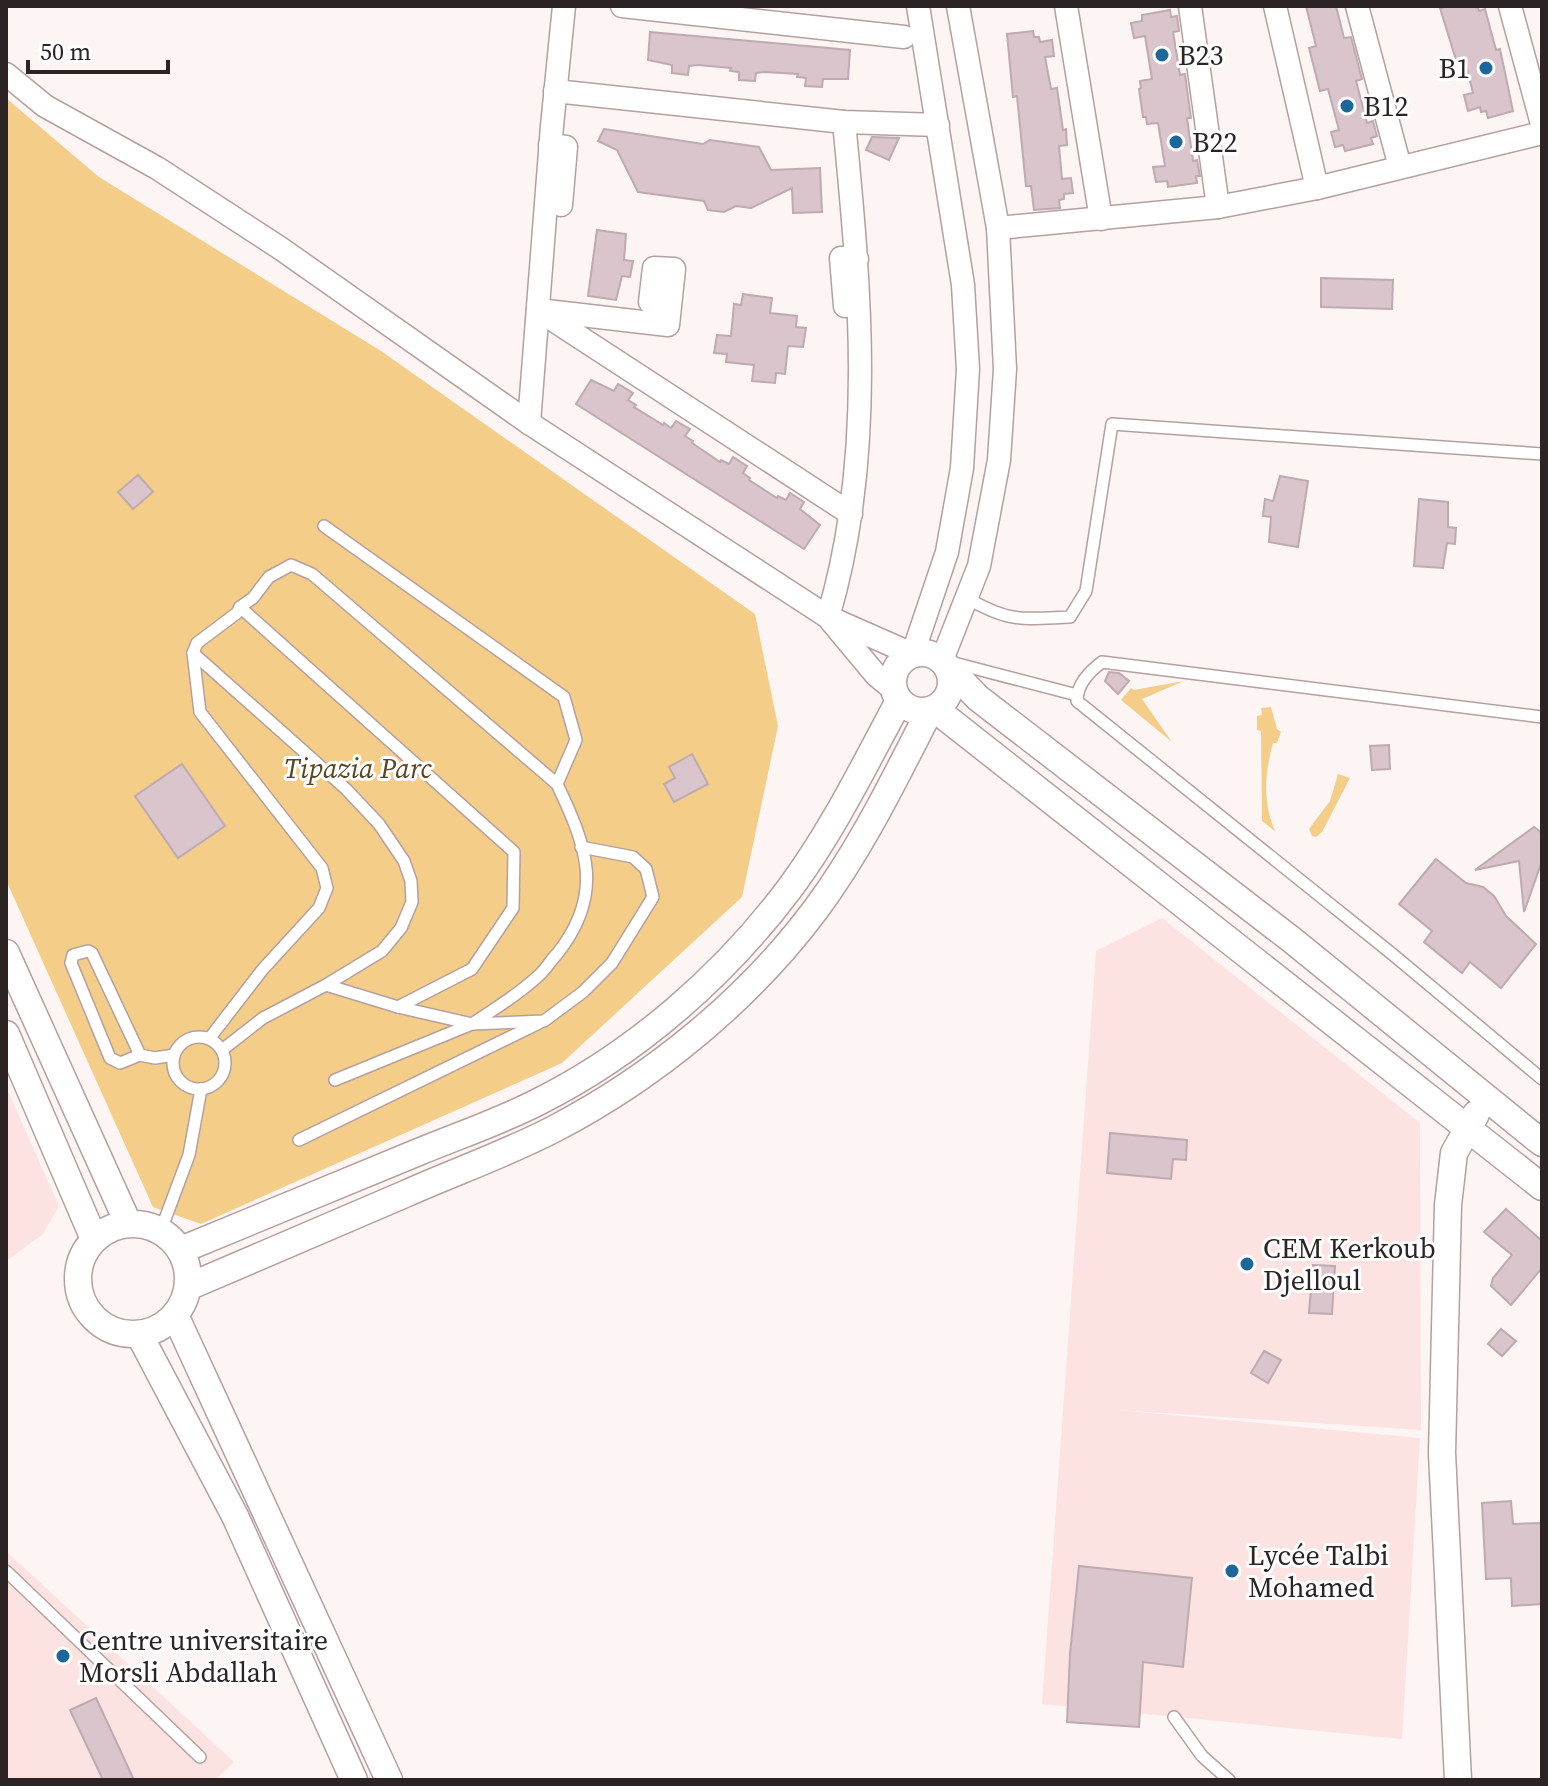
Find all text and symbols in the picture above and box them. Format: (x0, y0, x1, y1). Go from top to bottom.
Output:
scale bar (28, 24, 168, 74)
text: 50 m (40, 35, 91, 68)
place label: B23 (1178, 36, 1224, 74)
marker: B23 (1153, 46, 1171, 64)
place label: B1 (1438, 49, 1470, 87)
marker: B1 (1477, 59, 1495, 77)
place label: B12 (1363, 87, 1409, 125)
marker: B12 (1338, 97, 1356, 115)
place label: B22 (1192, 123, 1238, 161)
marker: B22 (1167, 133, 1185, 151)
park label: Tipazia Parc (284, 749, 432, 787)
place label: CEM Kerkoub Djelloul (1263, 1229, 1436, 1299)
marker: CEM Kerkoub Djelloul (1238, 1255, 1256, 1273)
place label: Lycée Talbi Mohamed (1248, 1536, 1389, 1606)
marker: Lycée Talbi Mohamed (1223, 1562, 1241, 1580)
place label: Centre universitaire Morsli Abdallah (79, 1621, 328, 1691)
marker: Centre universitaire Morsli Abdallah (54, 1647, 72, 1665)

